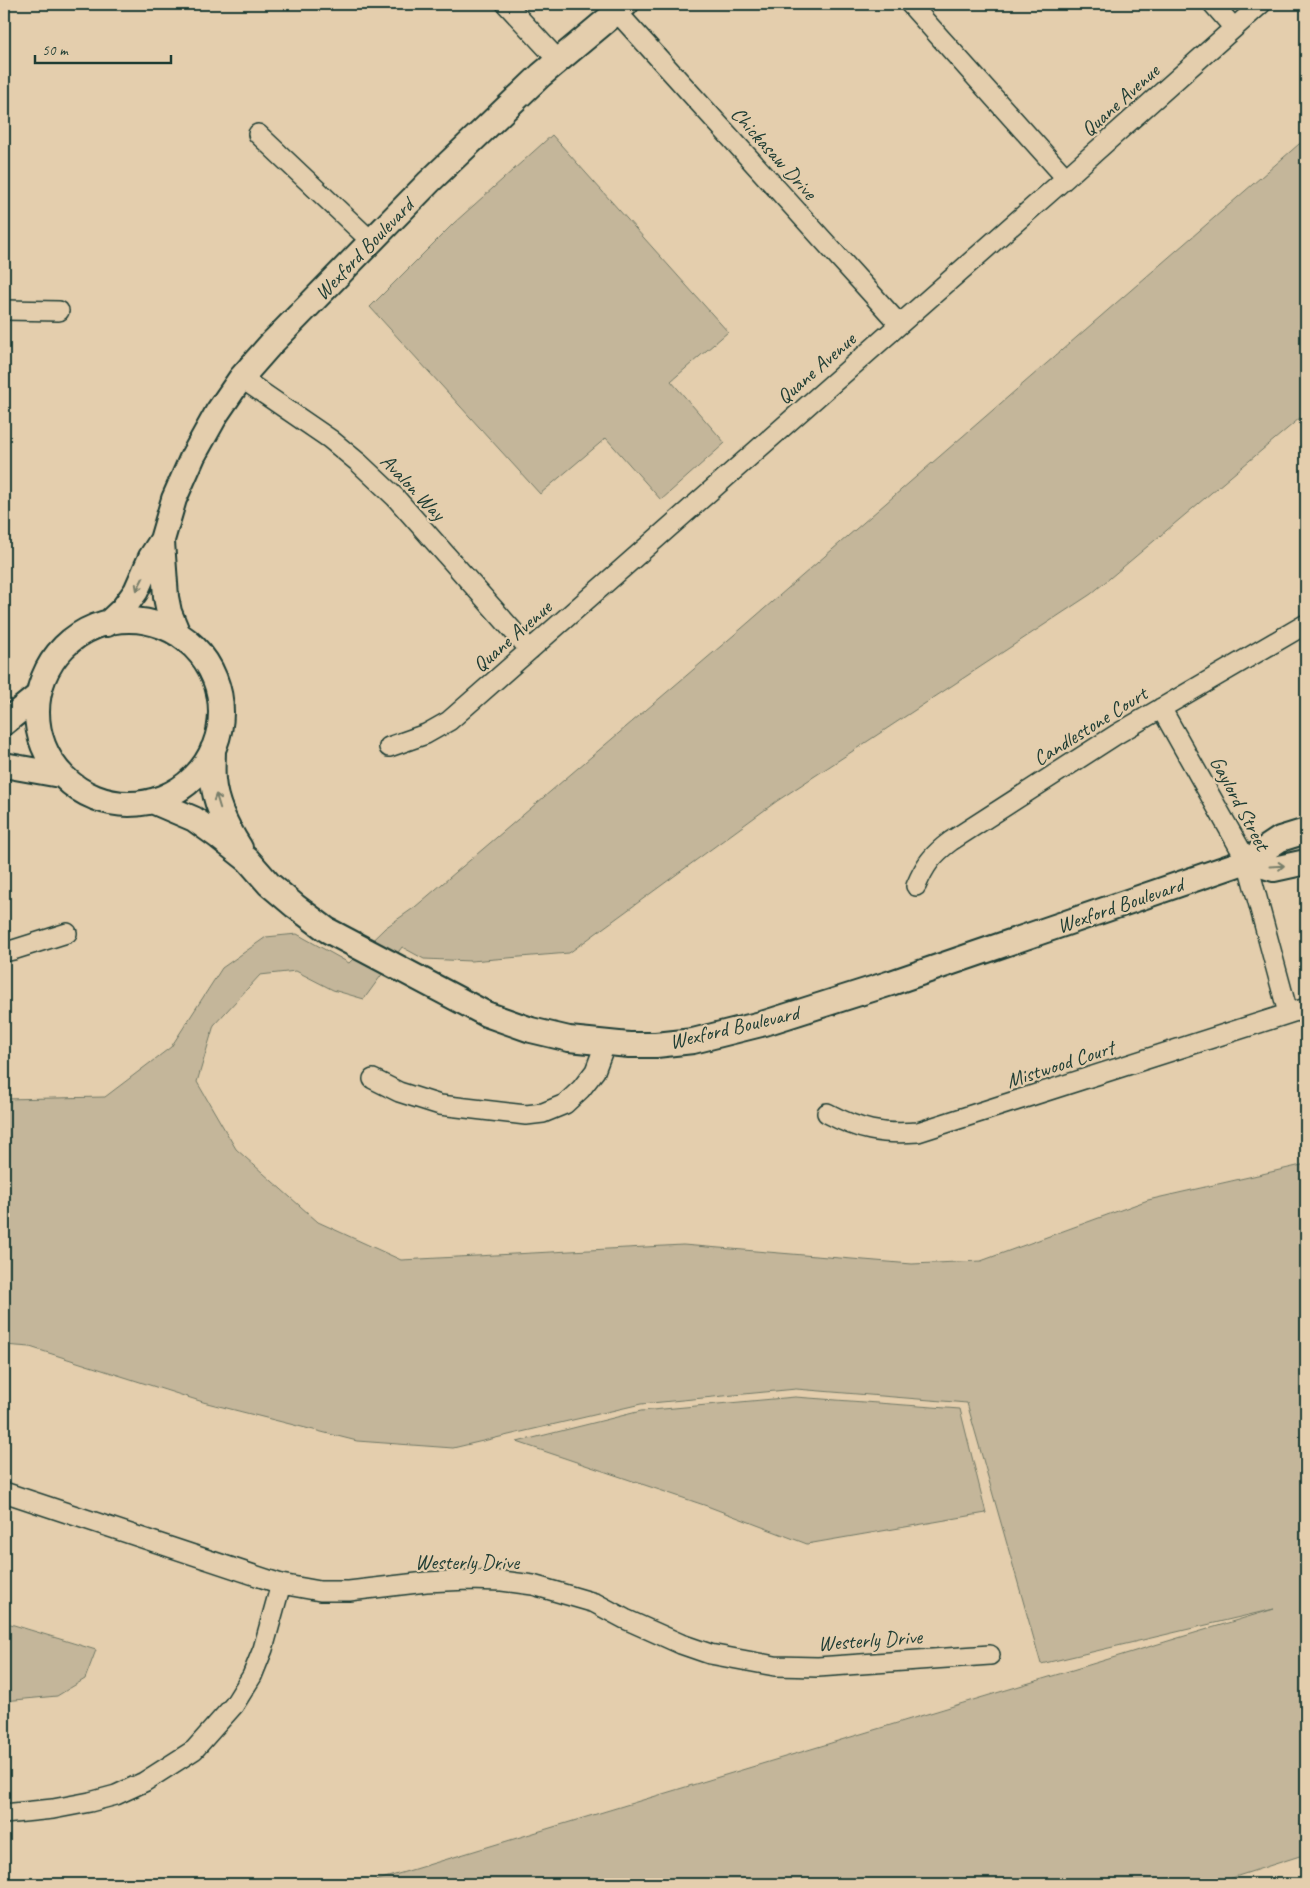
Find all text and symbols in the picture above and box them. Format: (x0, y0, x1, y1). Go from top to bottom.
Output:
scale bar (35, 32, 171, 64)
text: 50 m (42, 41, 69, 60)
street label: Quane Avenue (1075, 57, 1165, 142)
street label: Chickasaw Drive (725, 101, 823, 206)
street label: Wexford Boulevard (309, 190, 422, 305)
street label: Quane Avenue (771, 326, 862, 409)
street label: Avalon Way (375, 448, 452, 527)
one-way arrow (135, 576, 145, 591)
street label: Quane Avenue (467, 594, 558, 677)
street label: Candlestone Court (1028, 680, 1154, 771)
street label: Gaylord Street (1204, 751, 1277, 857)
one-way arrow (213, 794, 223, 810)
one-way arrow (1268, 862, 1284, 871)
street label: Wexford Boulevard (1054, 870, 1190, 939)
street label: Wexford Boulevard (667, 999, 805, 1054)
street label: Mistwood Court (1003, 1033, 1120, 1094)
street label: Westerly Drive (415, 1549, 520, 1575)
street label: Westerly Drive (817, 1623, 924, 1657)

